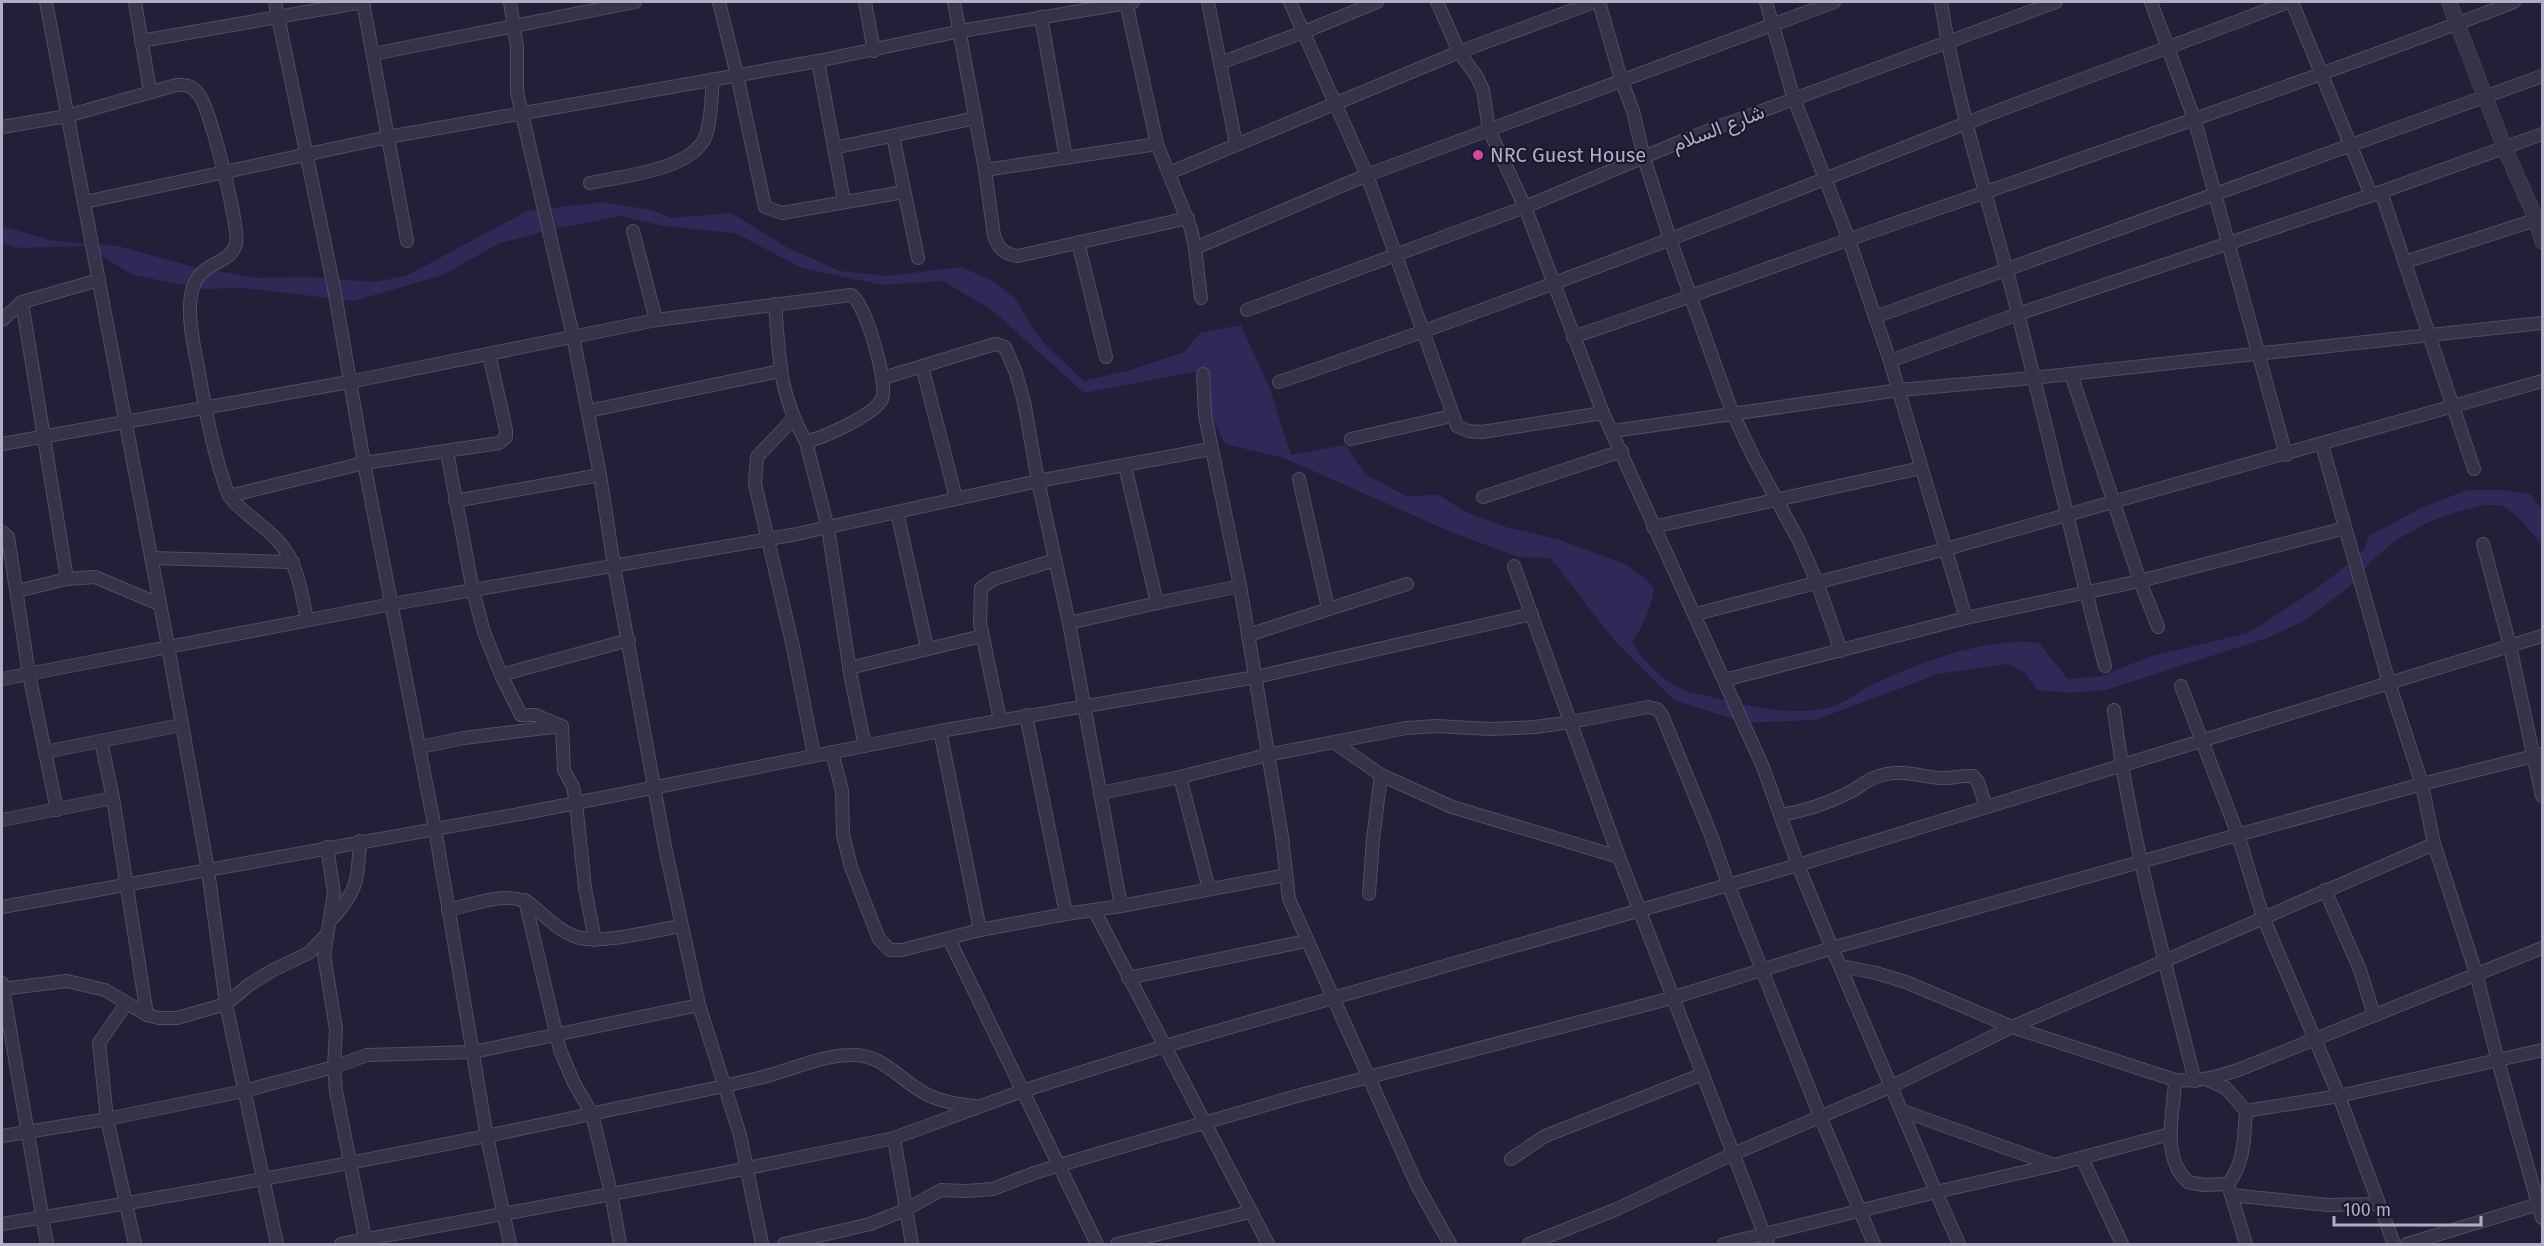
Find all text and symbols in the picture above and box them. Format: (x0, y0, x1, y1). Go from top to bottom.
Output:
street label: شارع السلام (1669, 99, 1768, 158)
place label: NRC Guest House (1490, 143, 1646, 167)
marker: NRC Guest House (1471, 148, 1485, 162)
scale bar (2334, 1189, 2481, 1227)
text: 100 m (2343, 1199, 2391, 1221)

